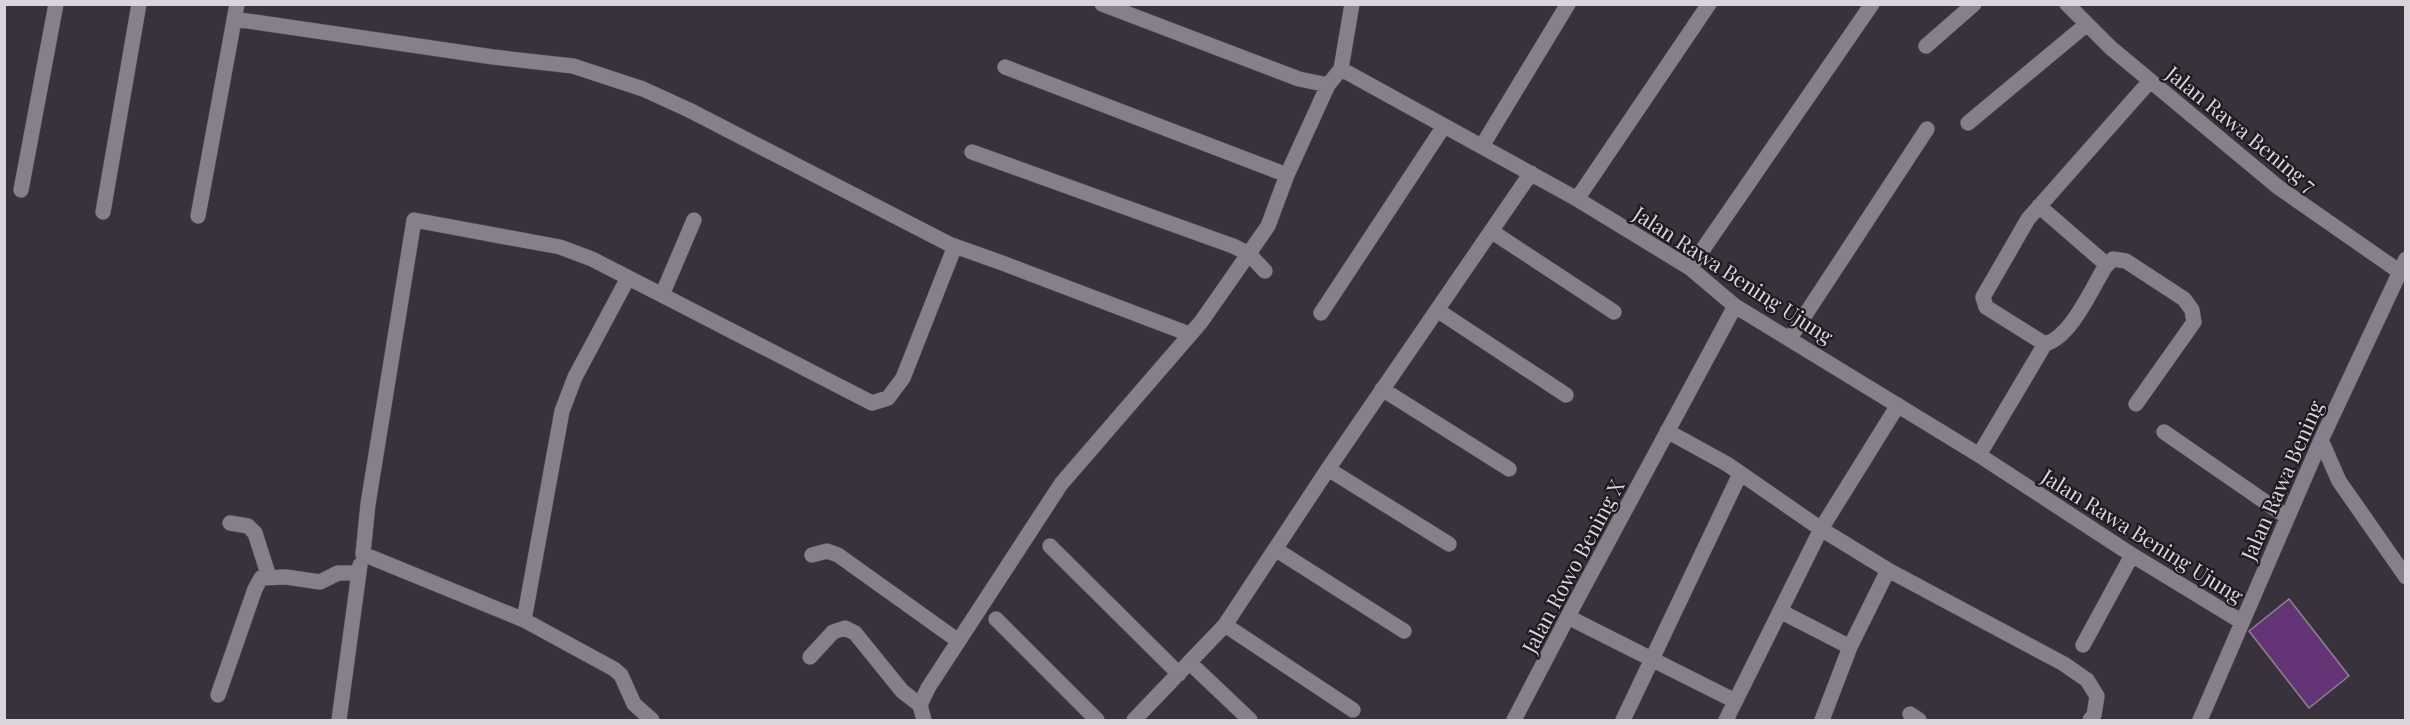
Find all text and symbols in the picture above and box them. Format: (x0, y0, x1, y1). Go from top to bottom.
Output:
street label: Jalan Rawa Bening 7 (2160, 58, 2323, 198)
street label: Jalan Rawa Bening Ujung (1628, 198, 1839, 349)
street label: Jalan Rawa Bening (2233, 396, 2329, 565)
street label: Jalan Rawa Bening Ujung (2036, 461, 2249, 609)
street label: Jalan Rowo Bening X (1514, 474, 1630, 659)

